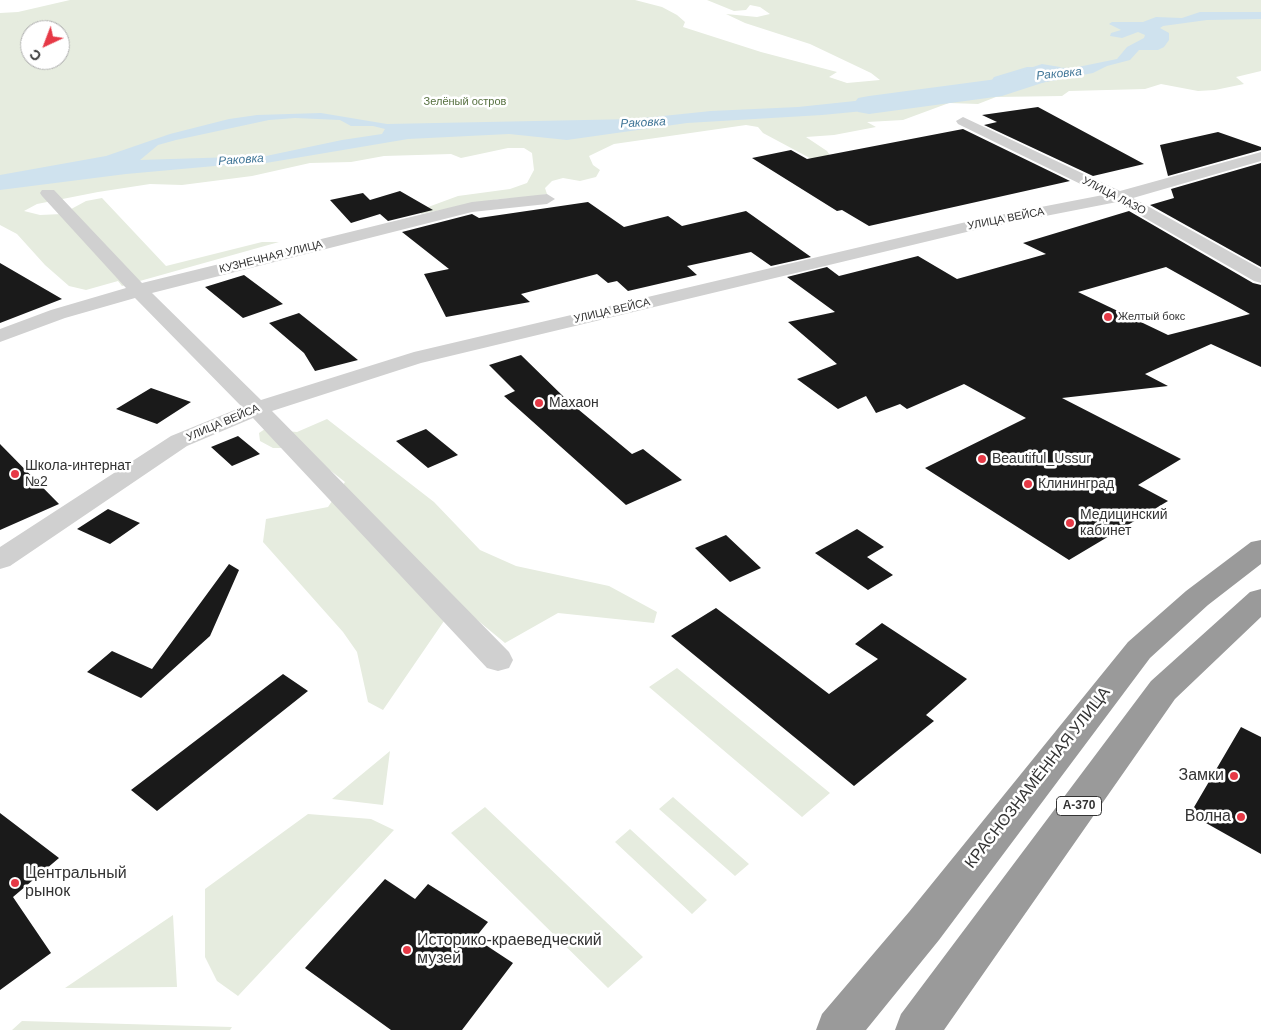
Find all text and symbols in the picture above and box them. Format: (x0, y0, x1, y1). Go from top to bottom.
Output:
north arrow (20, 20, 70, 70)
text: С (26, 46, 45, 65)
water label: Раковка (1036, 64, 1082, 84)
park label: Зелёный остров (424, 95, 506, 109)
water label: Раковка (620, 115, 666, 131)
water label: Раковка (218, 151, 264, 169)
street label: УЛИЦА ЛАЗО (1080, 174, 1148, 218)
street label: УЛИЦА ВЕЙСА (967, 205, 1045, 233)
street label: КУЗНЕЧНАЯ УЛИЦА (218, 238, 324, 276)
street label: УЛИЦА ВЕЙСА (573, 296, 651, 326)
place label: Желтый бокс (1118, 310, 1185, 324)
marker: Желтый бокс (1102, 311, 1114, 323)
place label: Махаон (549, 395, 599, 411)
marker: Махаон (533, 397, 545, 409)
street label: УЛИЦА ВЕЙСА (185, 402, 261, 444)
place label: Beautiful_Ussur (992, 451, 1091, 467)
marker: Beautiful_Ussur (976, 453, 988, 465)
place label: Школа-интернат №2 (25, 458, 131, 491)
marker: Школа-интернат №2 (9, 468, 21, 480)
place label: Клининград (1038, 476, 1114, 492)
marker: Клининград (1022, 478, 1034, 490)
place label: Медицинский кабинет (1080, 507, 1168, 540)
marker: Медицинский кабинет (1064, 517, 1076, 529)
street label: КРАСНОЗНАМЁННАЯ УЛИЦА (961, 684, 1115, 872)
place label: Замки (1178, 766, 1224, 786)
marker: Замки (1228, 770, 1240, 782)
road number: А-370 (1056, 796, 1102, 816)
place label: Волна (1185, 807, 1231, 827)
marker: Волна (1235, 811, 1247, 823)
place label: Центральный рынок (25, 864, 127, 902)
marker: Центральный рынок (9, 877, 21, 889)
place label: Историко-краеведческий музей (417, 931, 602, 969)
marker: Историко-краеведческий музей (401, 944, 413, 956)

